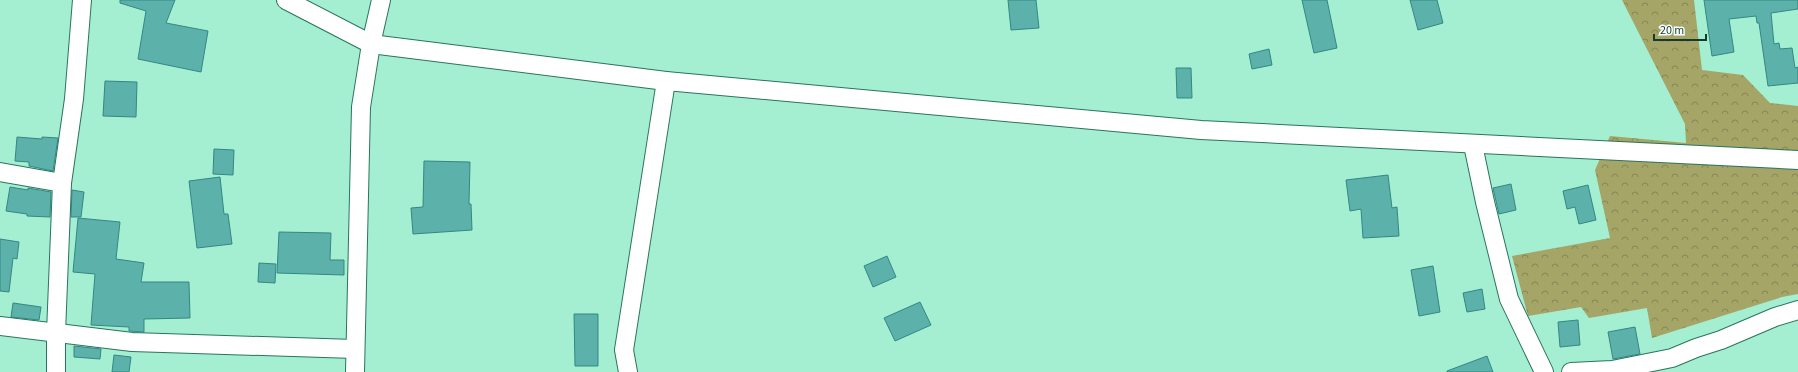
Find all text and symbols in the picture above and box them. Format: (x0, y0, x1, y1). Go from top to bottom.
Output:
scale bar (1654, 16, 1706, 42)
text: 20 m (1660, 22, 1684, 39)

